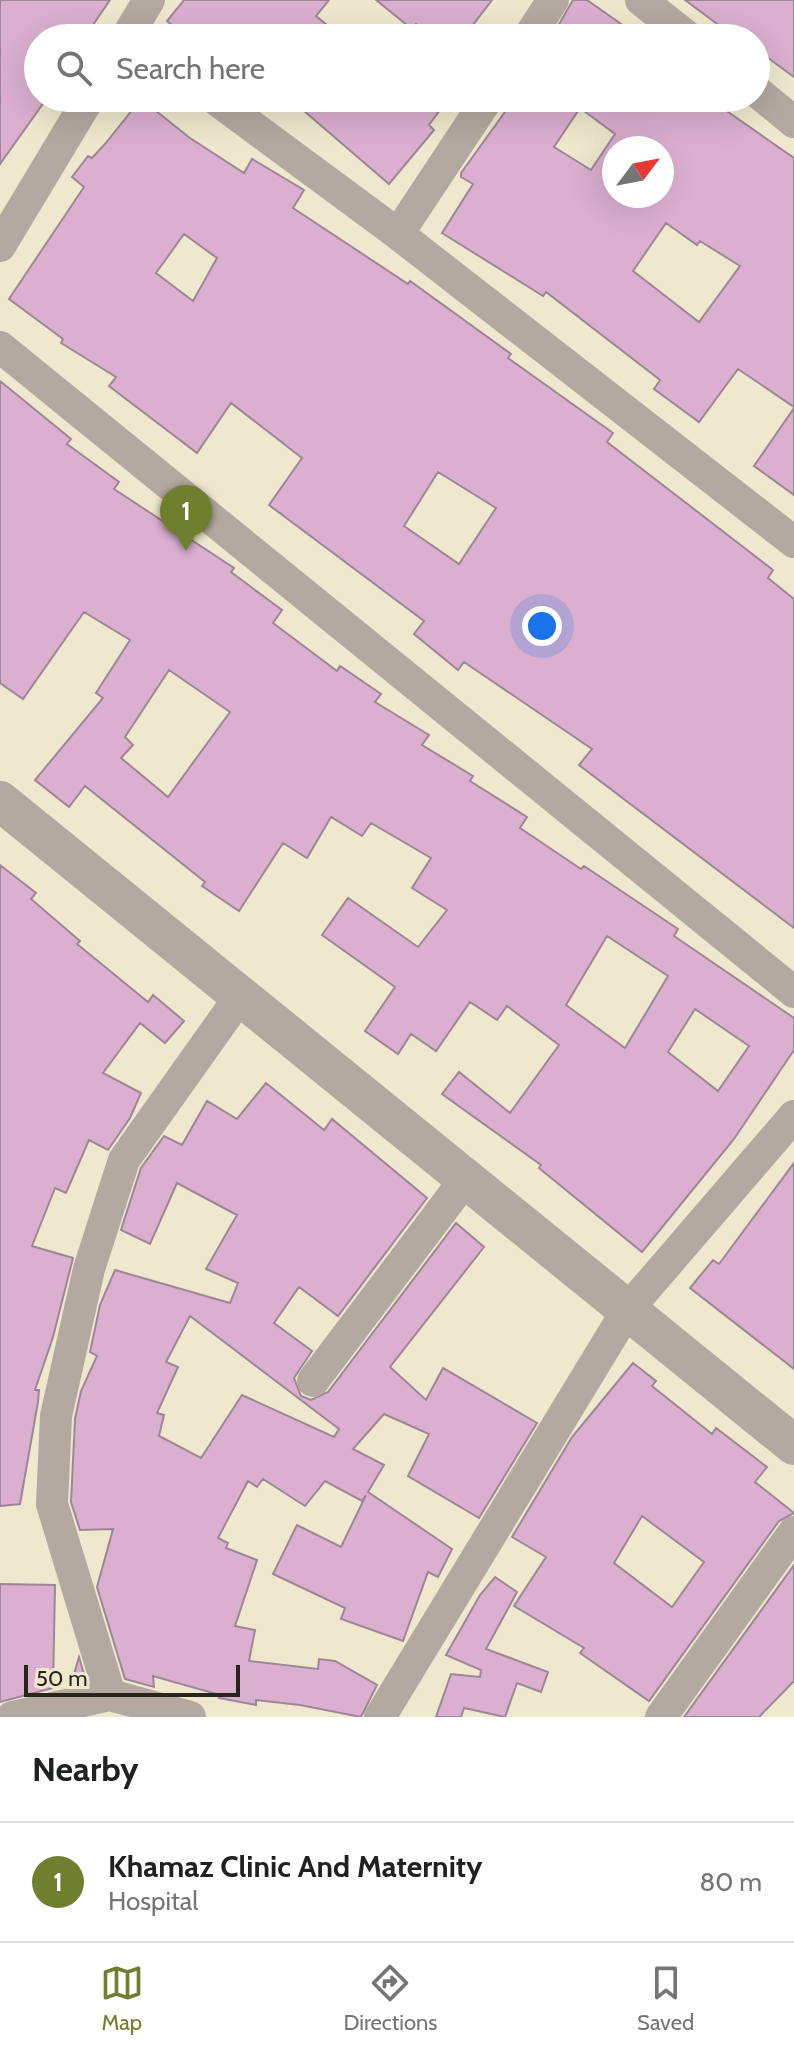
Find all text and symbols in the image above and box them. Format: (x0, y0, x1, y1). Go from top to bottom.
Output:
search box (24, 24, 770, 112)
icon: search (52, 46, 96, 90)
text: Search here (116, 50, 265, 87)
north arrow (602, 136, 674, 208)
pin: 1 (160, 485, 212, 551)
your location (522, 606, 562, 646)
scale bar (24, 1661, 240, 1697)
text: 50 m (36, 1665, 88, 1692)
text: Nearby (32, 1748, 139, 1790)
text: Khamaz Clinic And Maternity (108, 1848, 482, 1885)
text: 1 (53, 1866, 63, 1898)
text: 80 m (699, 1866, 762, 1898)
text: Hospital (108, 1885, 198, 1917)
tab: Map (100, 1961, 144, 2036)
tab: Directions (343, 1961, 437, 2036)
tab: Saved (637, 1961, 694, 2036)

